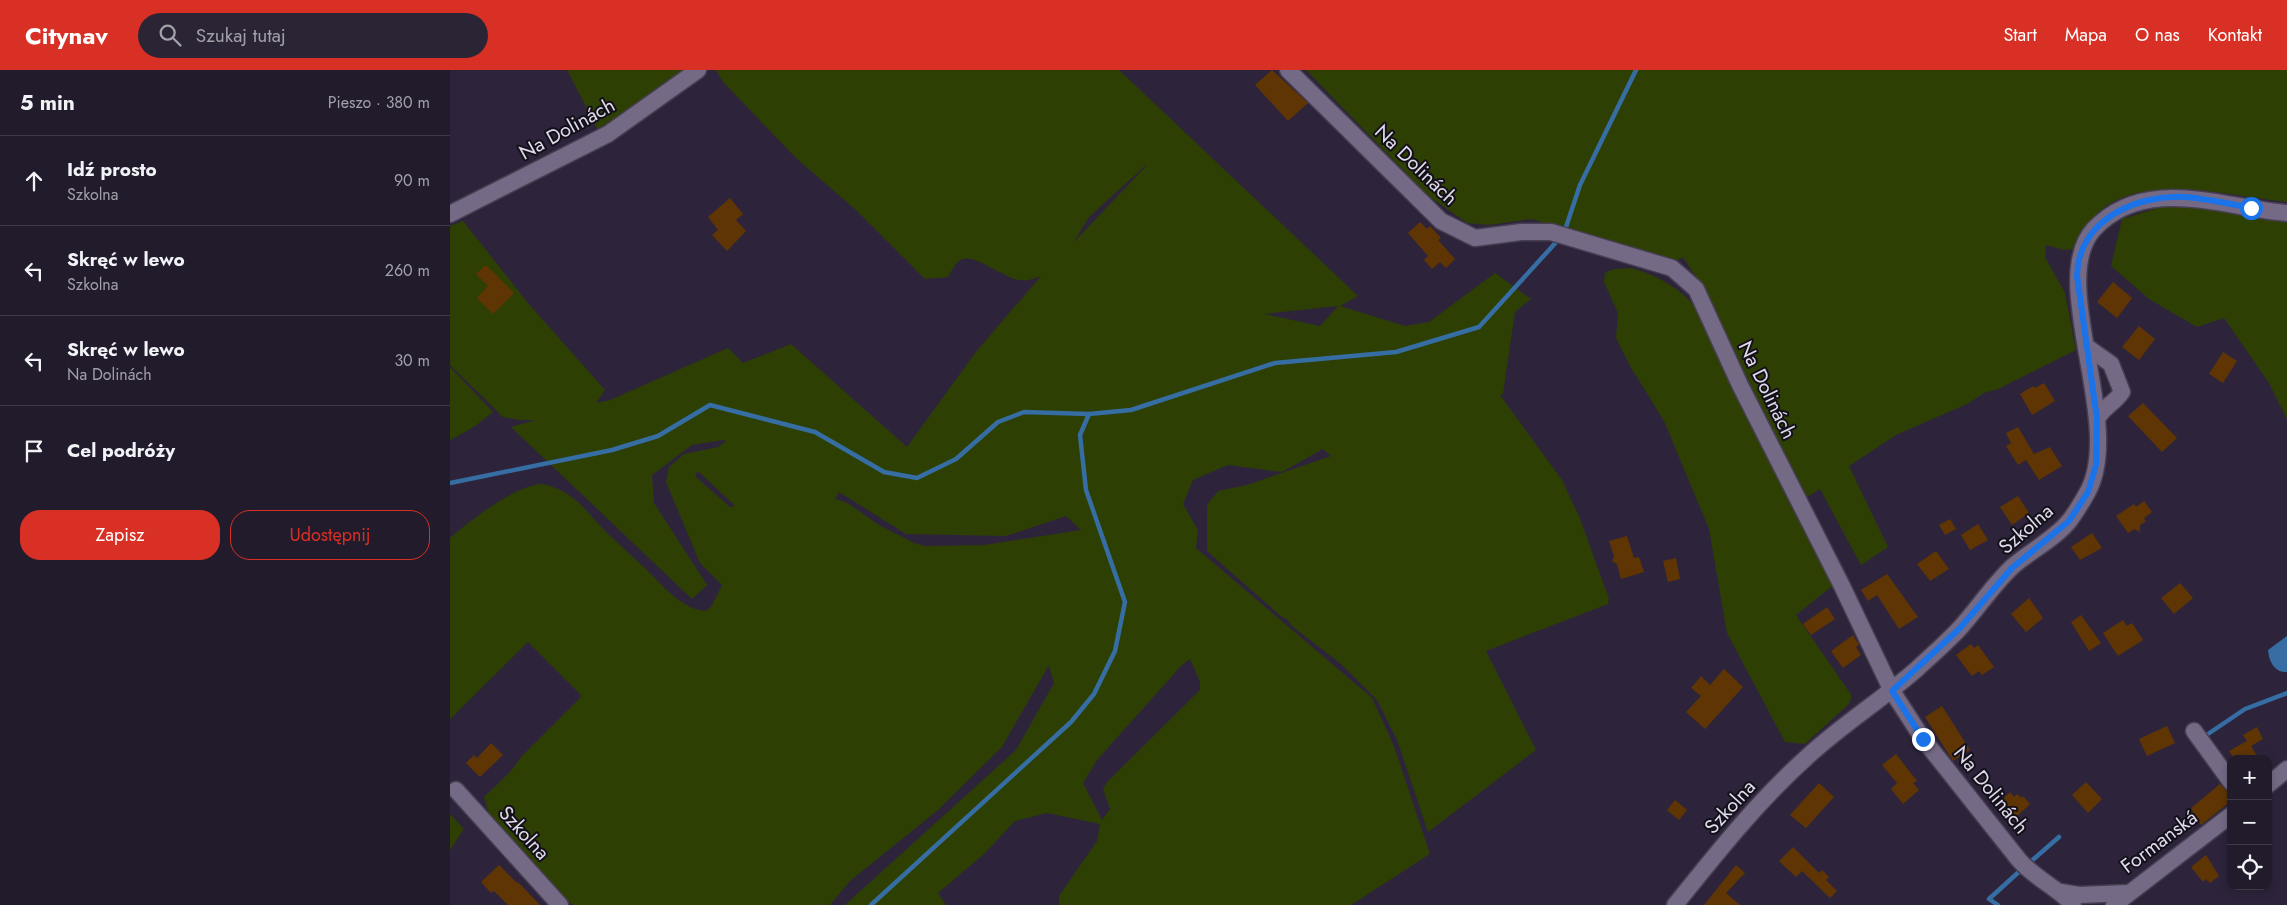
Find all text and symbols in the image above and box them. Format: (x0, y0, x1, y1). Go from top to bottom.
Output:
search box (138, 13, 488, 58)
text: Citynav (25, 18, 108, 53)
icon: search (156, 21, 184, 49)
text: Szukaj tutaj (196, 22, 286, 49)
text: Start (2003, 22, 2037, 48)
text: Mapa (2065, 22, 2107, 48)
text: O nas (2135, 22, 2180, 48)
text: Kontakt (2208, 22, 2262, 48)
text: 5 min (20, 88, 75, 118)
text: Pieszo · 380 m (328, 91, 430, 114)
street label: Na Dolinách (514, 91, 620, 167)
street label: Na Dolinách (1368, 118, 1464, 212)
text: Idź prosto (67, 156, 157, 183)
icon: ahead (20, 167, 48, 195)
text: 90 m (394, 169, 430, 192)
text: Szkolna (67, 183, 118, 206)
route start (2240, 197, 2263, 220)
text: Skręć w lewo (67, 246, 185, 273)
icon: left (20, 257, 48, 285)
text: 260 m (385, 259, 430, 282)
text: Szkolna (67, 273, 118, 296)
text: Skręć w lewo (67, 336, 185, 363)
street label: Na Dolinách (1731, 336, 1803, 444)
icon: left (20, 347, 48, 375)
text: 30 m (394, 349, 430, 372)
text: Na Dolinách (67, 363, 152, 386)
icon: arrive (20, 437, 48, 465)
text: Cel podróży (67, 437, 175, 464)
street label: Szkolna (1992, 497, 2060, 561)
button: Zapisz (20, 510, 220, 560)
button: Udostępnij (230, 510, 430, 560)
route end (1912, 728, 1935, 751)
street label: Na Dolinách (1946, 740, 2036, 840)
map controls (2227, 755, 2272, 890)
button: + (2227, 755, 2272, 800)
street label: Szkolna (1698, 773, 1762, 841)
street label: Szkolna (492, 799, 556, 867)
button: − (2227, 800, 2272, 845)
street label: Formanská (2115, 803, 2203, 881)
button: locate (2227, 845, 2272, 890)

